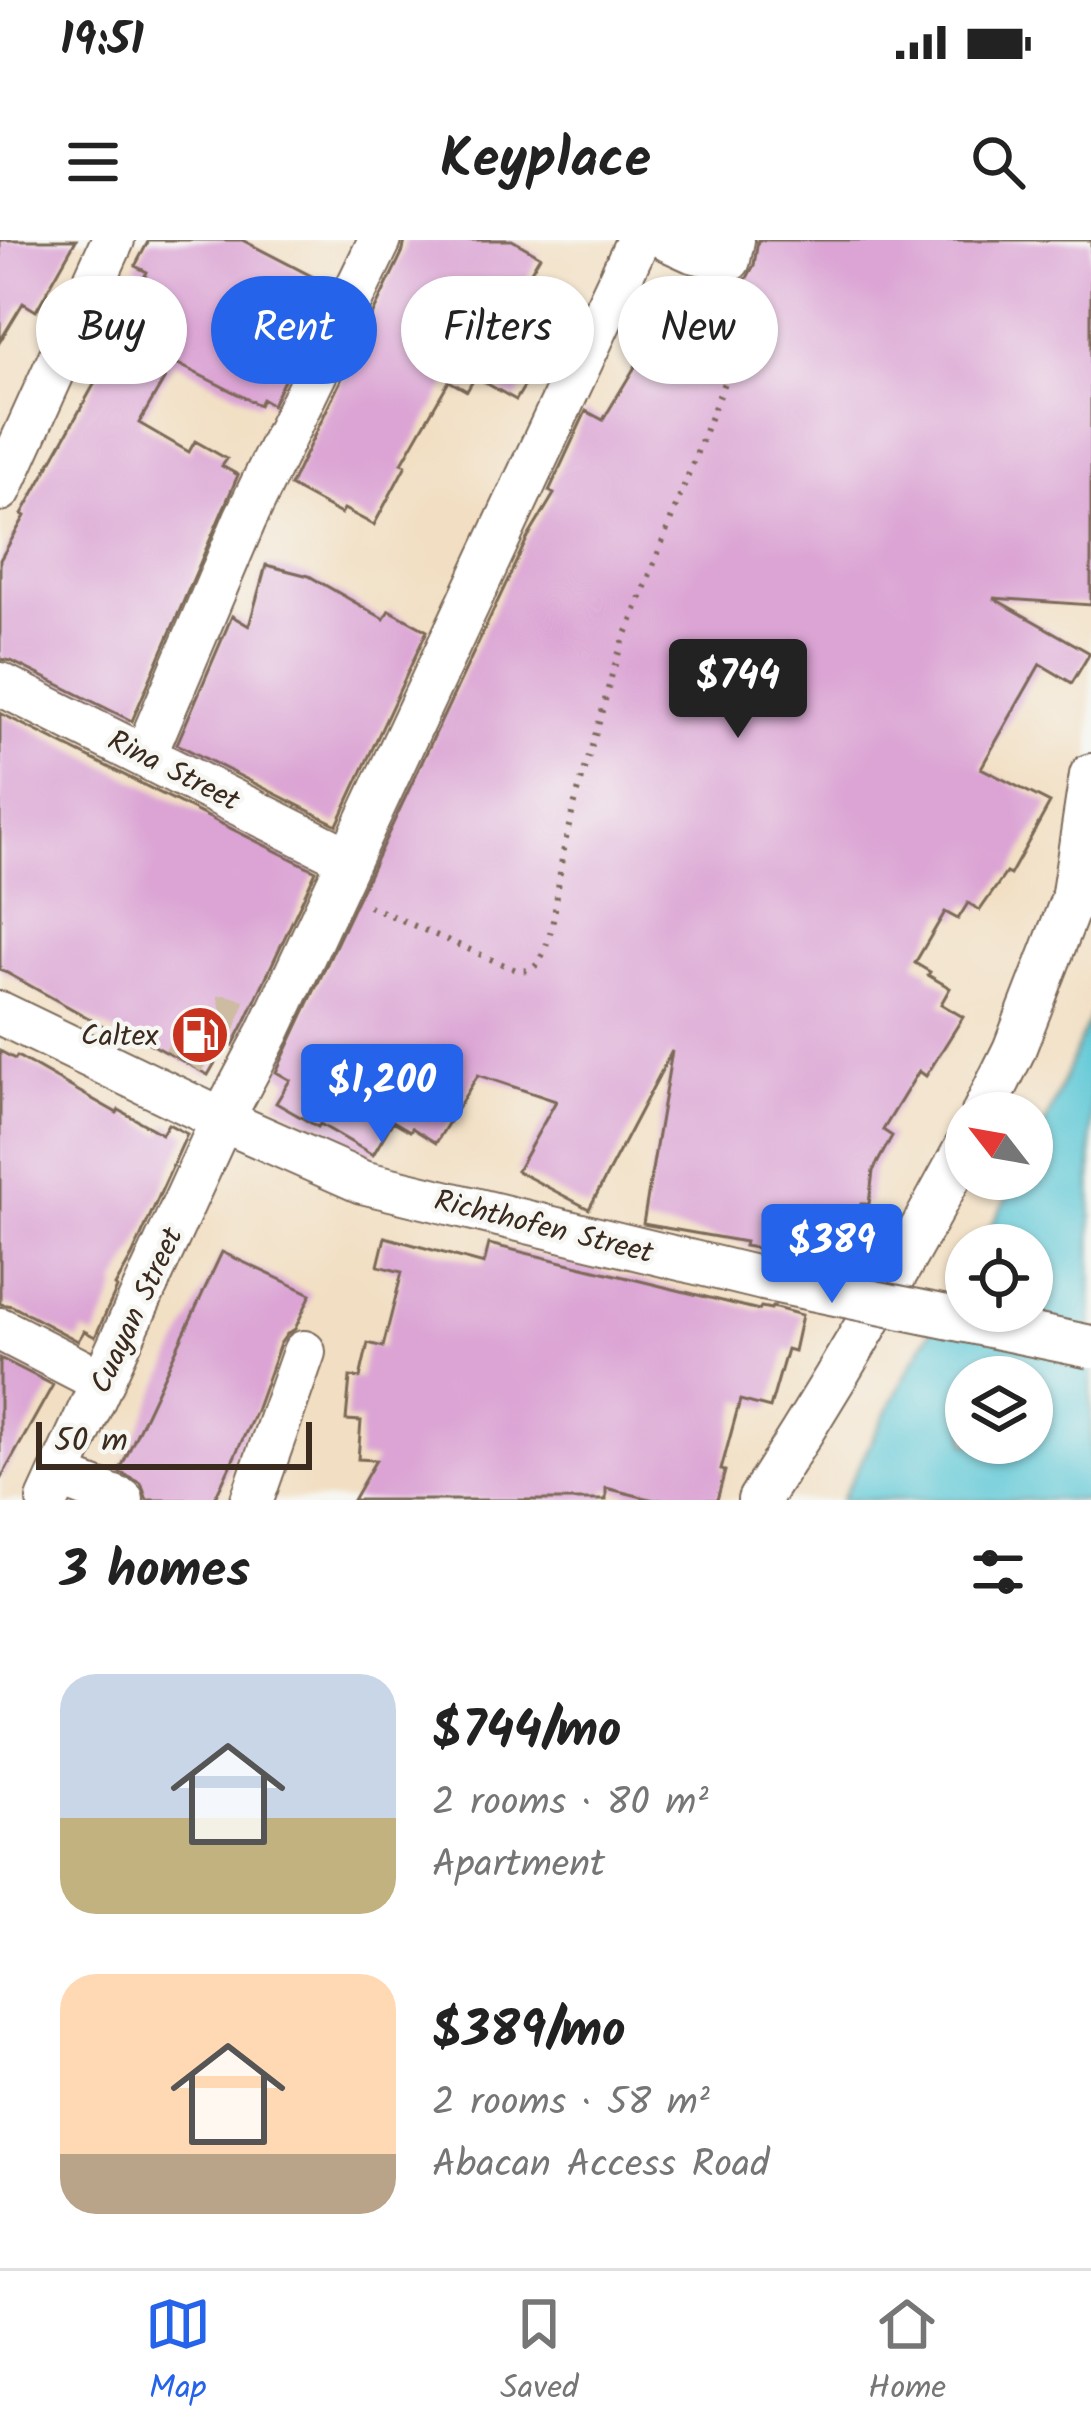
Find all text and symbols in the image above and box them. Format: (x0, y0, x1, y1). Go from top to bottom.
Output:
text: 19:51 (60, 6, 144, 78)
text: Keyplace (440, 119, 651, 205)
icon: menu (60, 129, 126, 195)
icon: search (965, 129, 1031, 195)
chip: Buy (36, 276, 187, 384)
chip: Rent (211, 276, 377, 384)
chip: Filters (401, 276, 594, 384)
chip: New (618, 276, 778, 384)
pin: $744 (667, 639, 809, 741)
text: $744 (696, 647, 780, 709)
street label: Rina Street (99, 718, 248, 826)
fuel station icon: Caltex (169, 1004, 231, 1066)
place label: Caltex (81, 1013, 159, 1061)
pin: $1,200 (284, 1044, 480, 1146)
text: $1,200 (328, 1052, 436, 1114)
north arrow (945, 1092, 1053, 1200)
map controls (945, 1092, 1053, 1464)
street label: Richthofen Street (429, 1178, 658, 1278)
pin: $389 (761, 1204, 903, 1306)
text: $389 (788, 1212, 876, 1274)
street label: Cuayan Street (78, 1219, 197, 1402)
button: locate (945, 1224, 1053, 1332)
button: layers (945, 1356, 1053, 1464)
scale bar (36, 1416, 312, 1469)
text: 50 m (54, 1416, 128, 1469)
text: 3 homes (60, 1532, 250, 1613)
icon: filters (965, 1539, 1031, 1605)
text: $744/mo (432, 1692, 621, 1773)
icon: home (156, 1722, 300, 1866)
text: 2 rooms · 80 m² (432, 1773, 708, 1835)
text: Apartment (432, 1835, 605, 1897)
text: $389/mo (432, 1992, 625, 2073)
icon: home (156, 2022, 300, 2166)
text: 2 rooms · 58 m² (432, 2073, 710, 2135)
text: Abacan Access Road (432, 2135, 770, 2197)
tab: Map (145, 2291, 211, 2416)
tab: Saved (500, 2291, 579, 2416)
tab: Home (868, 2291, 946, 2416)

